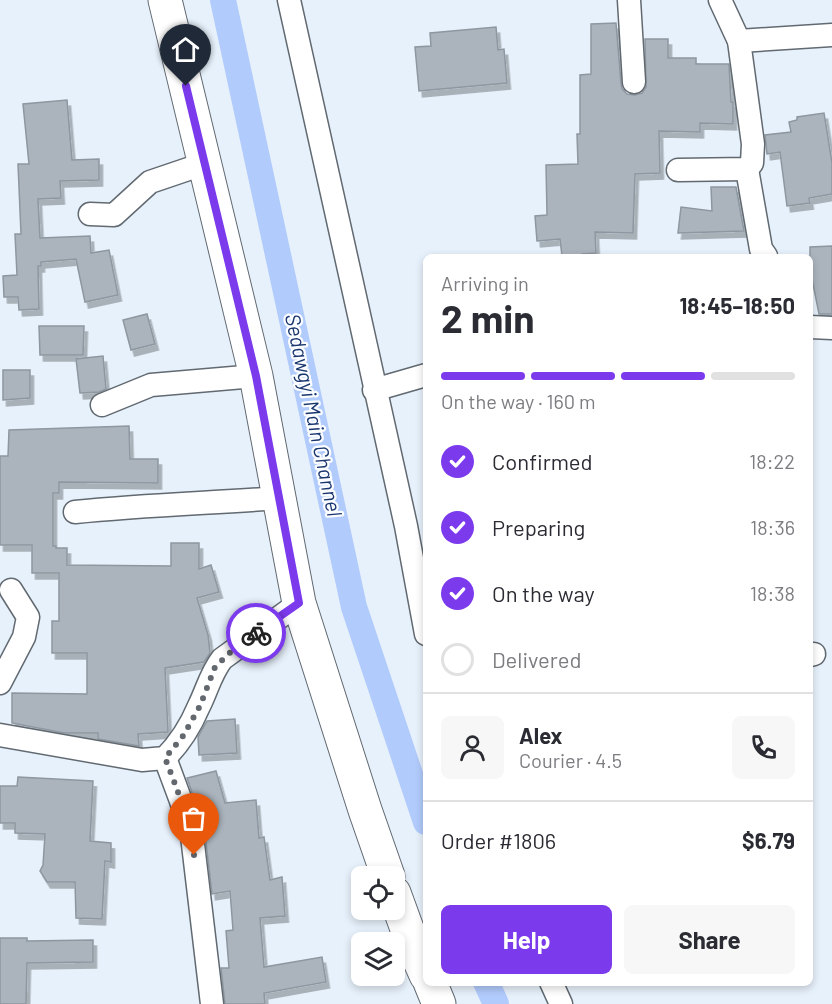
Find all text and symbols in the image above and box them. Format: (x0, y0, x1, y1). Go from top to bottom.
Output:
pin (160, 24, 211, 86)
icon: home (169, 33, 202, 66)
text: Arriving in (441, 271, 529, 295)
text: 18:45–18:50 (680, 292, 795, 318)
text: 2 min (441, 294, 534, 341)
water label: Sedawgyi Main Channel (281, 311, 348, 519)
text: On the way · 160 m (441, 389, 596, 413)
icon: check (441, 445, 474, 478)
text: Confirmed (492, 448, 592, 474)
text: 18:22 (749, 449, 795, 473)
icon: check (441, 511, 474, 544)
text: Preparing (492, 514, 585, 540)
text: 18:36 (750, 515, 795, 539)
icon: check (441, 577, 474, 610)
text: On the way (492, 580, 595, 606)
text: 18:38 (750, 581, 795, 605)
courier (226, 603, 286, 663)
icon: bike (240, 617, 273, 650)
text: Delivered (492, 646, 581, 672)
button: person (441, 716, 504, 779)
button: phone (732, 716, 795, 779)
text: Alex (519, 722, 562, 748)
text: Courier · 4.5 (519, 748, 622, 772)
pin (168, 793, 219, 855)
icon: bag (177, 802, 210, 835)
text: Order #1806 (441, 827, 556, 853)
text: $6.79 (742, 827, 795, 853)
map controls (351, 866, 405, 986)
button: locate (351, 866, 405, 920)
button: Help (441, 905, 612, 974)
button: Share (624, 905, 795, 974)
button: layers (351, 932, 405, 986)

